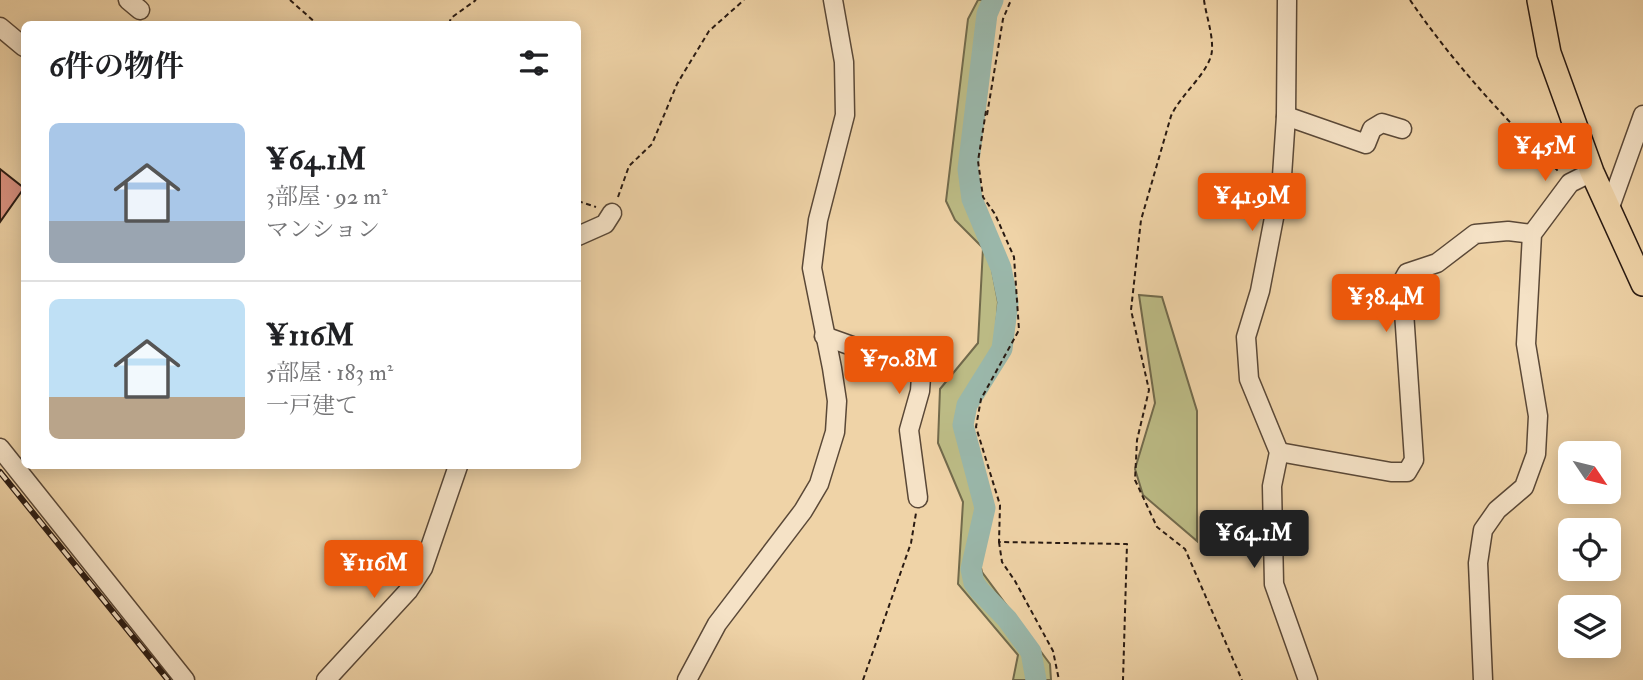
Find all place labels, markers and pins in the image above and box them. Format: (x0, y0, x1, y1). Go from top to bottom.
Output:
pin: ¥45M (1504, 124, 1586, 183)
pin: ¥41.9M (1195, 174, 1309, 233)
pin: ¥38.4M (1329, 274, 1443, 334)
pin: ¥70.8M (842, 336, 956, 396)
pin: ¥64.1M (1197, 510, 1311, 570)
pin: ¥116M (325, 540, 423, 600)

